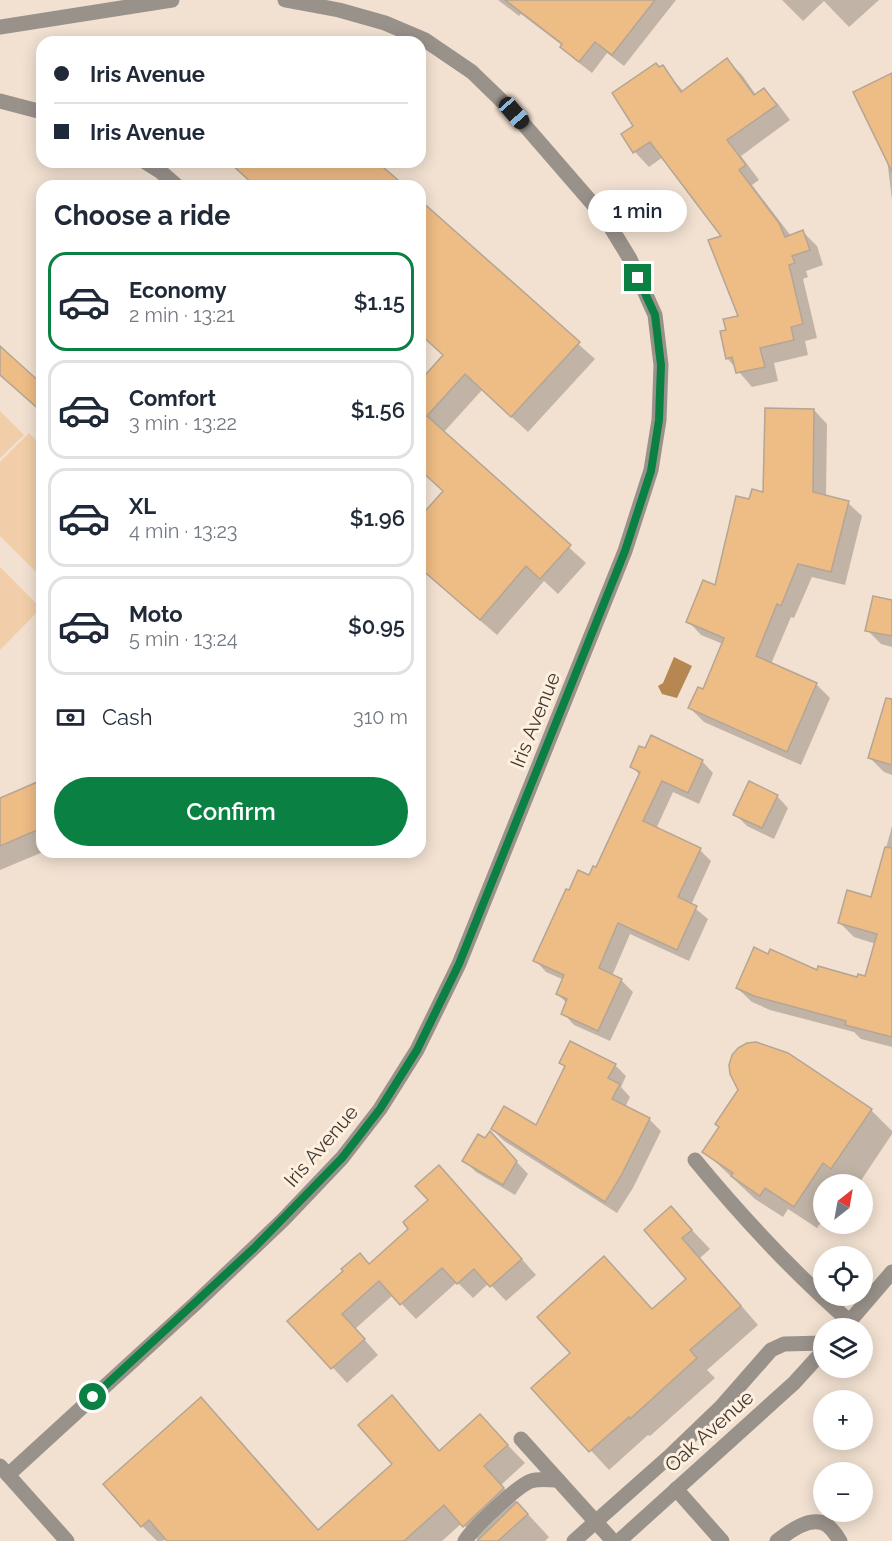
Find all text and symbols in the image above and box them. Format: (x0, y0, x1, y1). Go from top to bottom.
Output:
text: Iris Avenue (90, 61, 205, 87)
car (495, 94, 533, 132)
text: Iris Avenue (90, 119, 205, 145)
callout: 1 min (588, 191, 688, 233)
text: 1 min (613, 199, 662, 223)
text: Choose a ride (54, 200, 230, 231)
route end (624, 264, 651, 291)
icon: car (57, 275, 111, 329)
text: Economy (129, 277, 227, 303)
text: $1.15 (354, 289, 405, 315)
text: 2 min · 13:21 (129, 303, 235, 327)
icon: car (57, 383, 111, 437)
text: Comfort (129, 385, 216, 411)
text: $1.56 (351, 397, 405, 423)
text: 3 min · 13:22 (129, 411, 237, 435)
icon: car (57, 491, 111, 545)
text: XL (129, 493, 156, 519)
text: $1.96 (350, 505, 405, 531)
text: 4 min · 13:23 (129, 519, 238, 543)
icon: car (57, 599, 111, 653)
text: Moto (129, 601, 183, 627)
text: $0.95 (348, 613, 405, 639)
text: 5 min · 13:24 (129, 627, 238, 651)
street label: Iris Avenue (505, 669, 565, 771)
icon: cash (54, 701, 87, 734)
text: Cash (102, 704, 153, 730)
text: 310 m (353, 705, 408, 729)
button: Confirm (54, 777, 408, 846)
street label: Iris Avenue (279, 1100, 363, 1192)
north arrow (813, 1174, 873, 1234)
map controls (813, 1174, 873, 1522)
button: locate (813, 1246, 873, 1306)
button: layers (813, 1318, 873, 1378)
route start (79, 1383, 106, 1410)
street label: Oak Avenue (660, 1385, 759, 1477)
button: + (813, 1390, 873, 1450)
button: − (813, 1462, 873, 1522)

